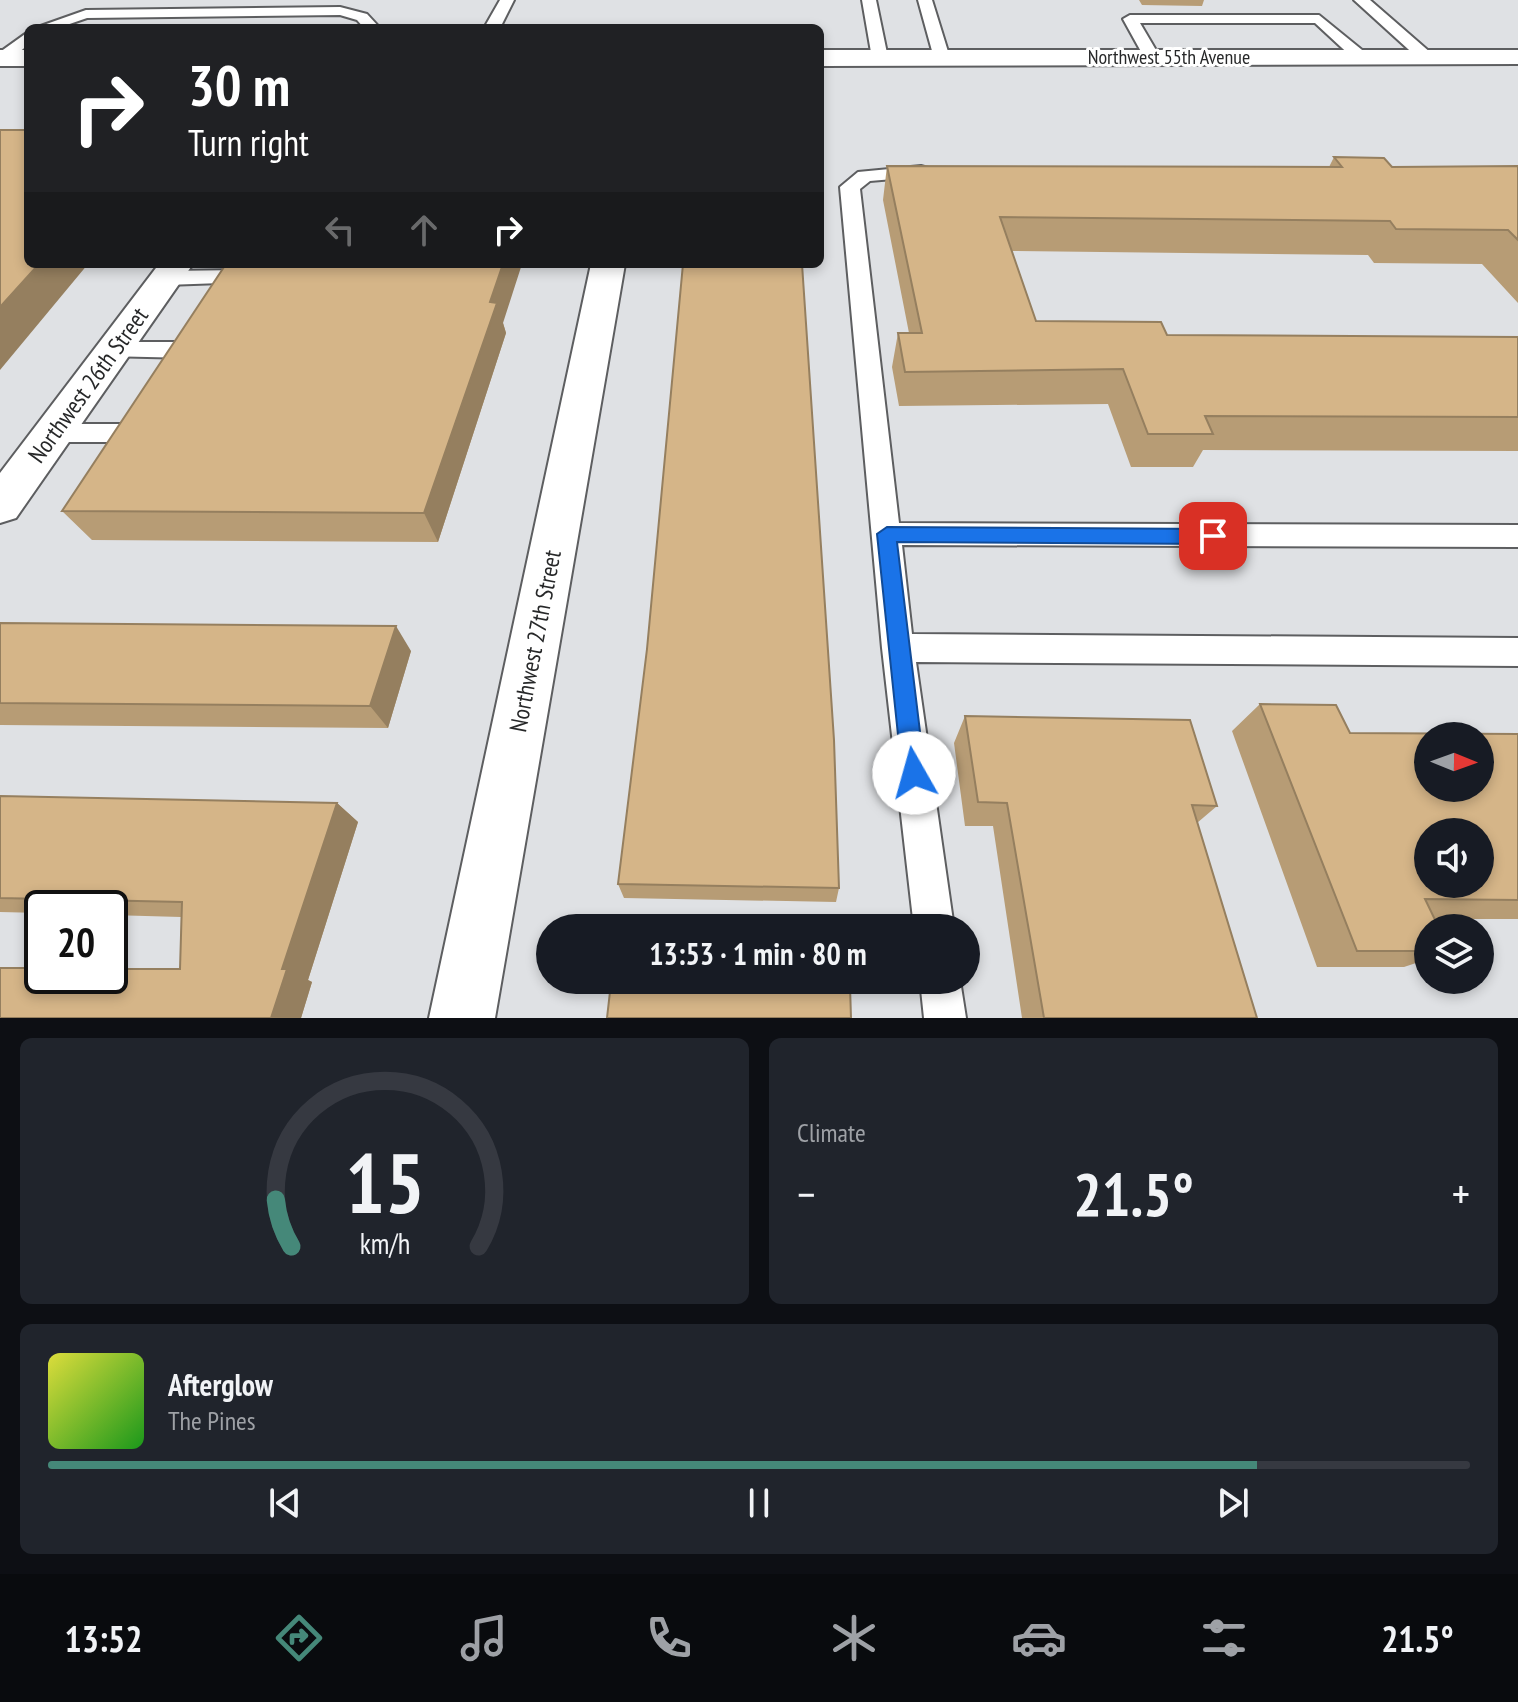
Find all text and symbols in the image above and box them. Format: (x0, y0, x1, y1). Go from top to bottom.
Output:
street label: Northwest 55th Avenue (1088, 44, 1250, 70)
text: 30 m (188, 49, 290, 121)
icon: right (56, 56, 160, 160)
text: Turn right (188, 119, 309, 166)
icon: left (318, 208, 362, 252)
icon: ahead (402, 208, 446, 252)
icon: right (486, 208, 530, 252)
street label: Northwest 26th Street (21, 301, 155, 469)
pin (1179, 502, 1247, 570)
icon: arrive (1191, 514, 1235, 558)
street label: Northwest 27th Street (502, 547, 568, 735)
north arrow (1414, 722, 1494, 802)
map controls (1414, 722, 1494, 994)
position arrow (872, 731, 956, 815)
button: sound (1414, 818, 1494, 898)
speed limit sign: 20 (24, 890, 128, 994)
button: layers (1414, 914, 1494, 994)
text: 13:53 · 1 min · 80 m (649, 934, 867, 973)
text: Climate (797, 1116, 866, 1149)
text: 15 (345, 1128, 424, 1236)
text: 21.5° (1073, 1155, 1194, 1233)
text: − (797, 1165, 815, 1222)
text: + (1452, 1165, 1470, 1222)
text: km/h (359, 1225, 410, 1262)
text: Afterglow (168, 1365, 273, 1404)
text: The Pines (168, 1404, 256, 1437)
icon: previous (263, 1481, 307, 1525)
icon: pause (737, 1481, 781, 1525)
icon: next (1211, 1481, 1255, 1525)
icon: directions (271, 1610, 327, 1666)
icon: music (456, 1610, 512, 1666)
icon: phone (641, 1610, 697, 1666)
icon: climate (826, 1610, 882, 1666)
icon: car (1011, 1610, 1067, 1666)
icon: filters (1196, 1610, 1252, 1666)
text: 13:52 (64, 1615, 142, 1662)
text: 21.5° (1381, 1615, 1454, 1662)

